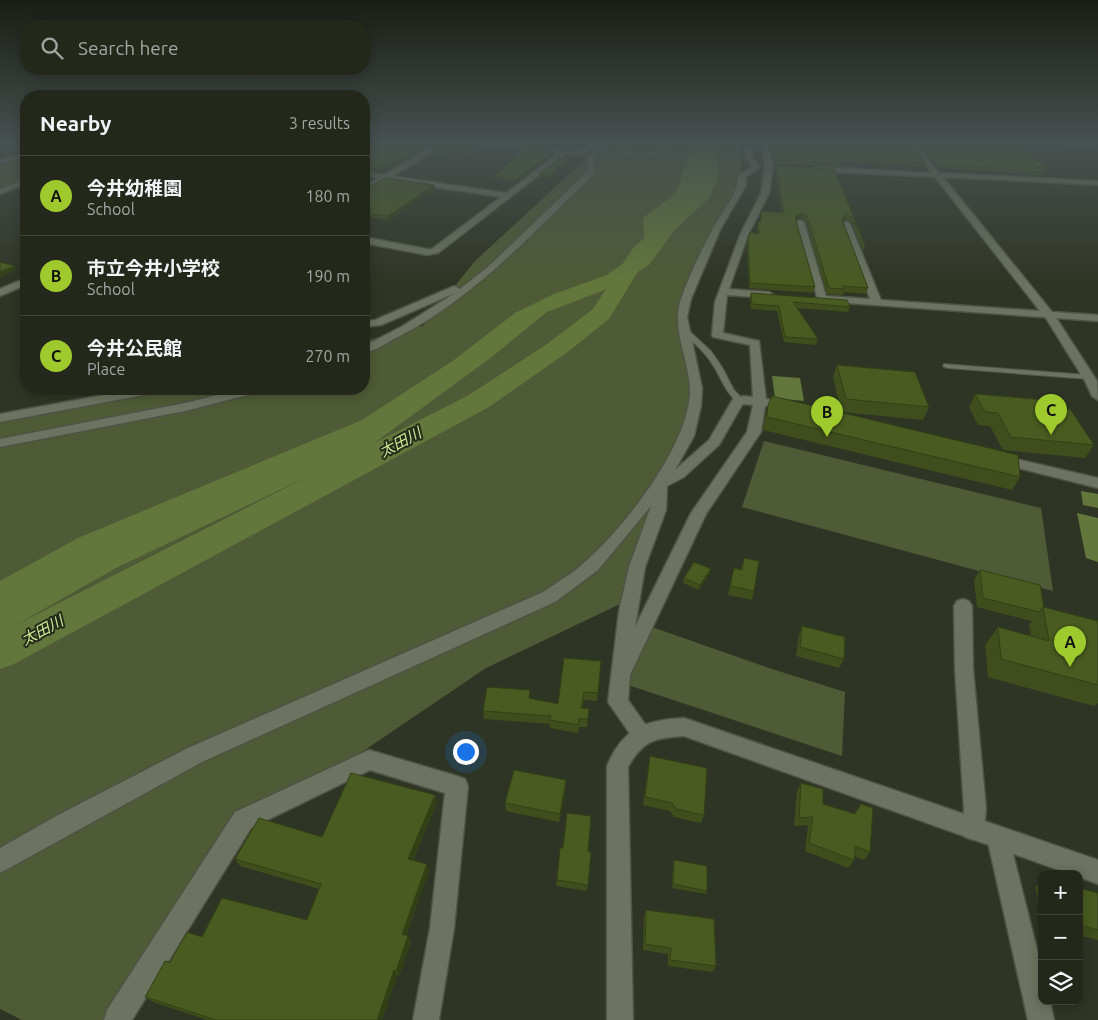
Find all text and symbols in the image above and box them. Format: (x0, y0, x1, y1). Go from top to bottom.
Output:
search box (20, 20, 370, 75)
icon: search (38, 34, 66, 62)
text: Search here (78, 37, 178, 59)
text: Nearby (40, 111, 111, 135)
text: 3 results (289, 114, 350, 132)
text: 今井幼稚園 (87, 177, 182, 199)
text: A (50, 187, 62, 205)
text: 180 m (305, 187, 350, 205)
text: School (87, 200, 135, 218)
text: 市立今井小学校 (87, 257, 220, 279)
text: B (51, 267, 61, 285)
text: 190 m (305, 267, 350, 285)
text: School (87, 280, 135, 298)
text: 今井公民館 (87, 337, 182, 359)
text: C (51, 347, 61, 365)
text: 270 m (305, 347, 350, 365)
text: Place (87, 360, 125, 378)
pin: C (1035, 394, 1067, 435)
pin: B (811, 396, 843, 437)
water label: 太田川 (376, 423, 426, 460)
water label: 太田川 (18, 611, 68, 648)
pin: A (1054, 626, 1086, 667)
your location (453, 739, 479, 765)
map controls (1038, 870, 1083, 1005)
button: + (1038, 870, 1083, 915)
button: − (1038, 915, 1083, 960)
button: layers (1038, 960, 1083, 1005)

